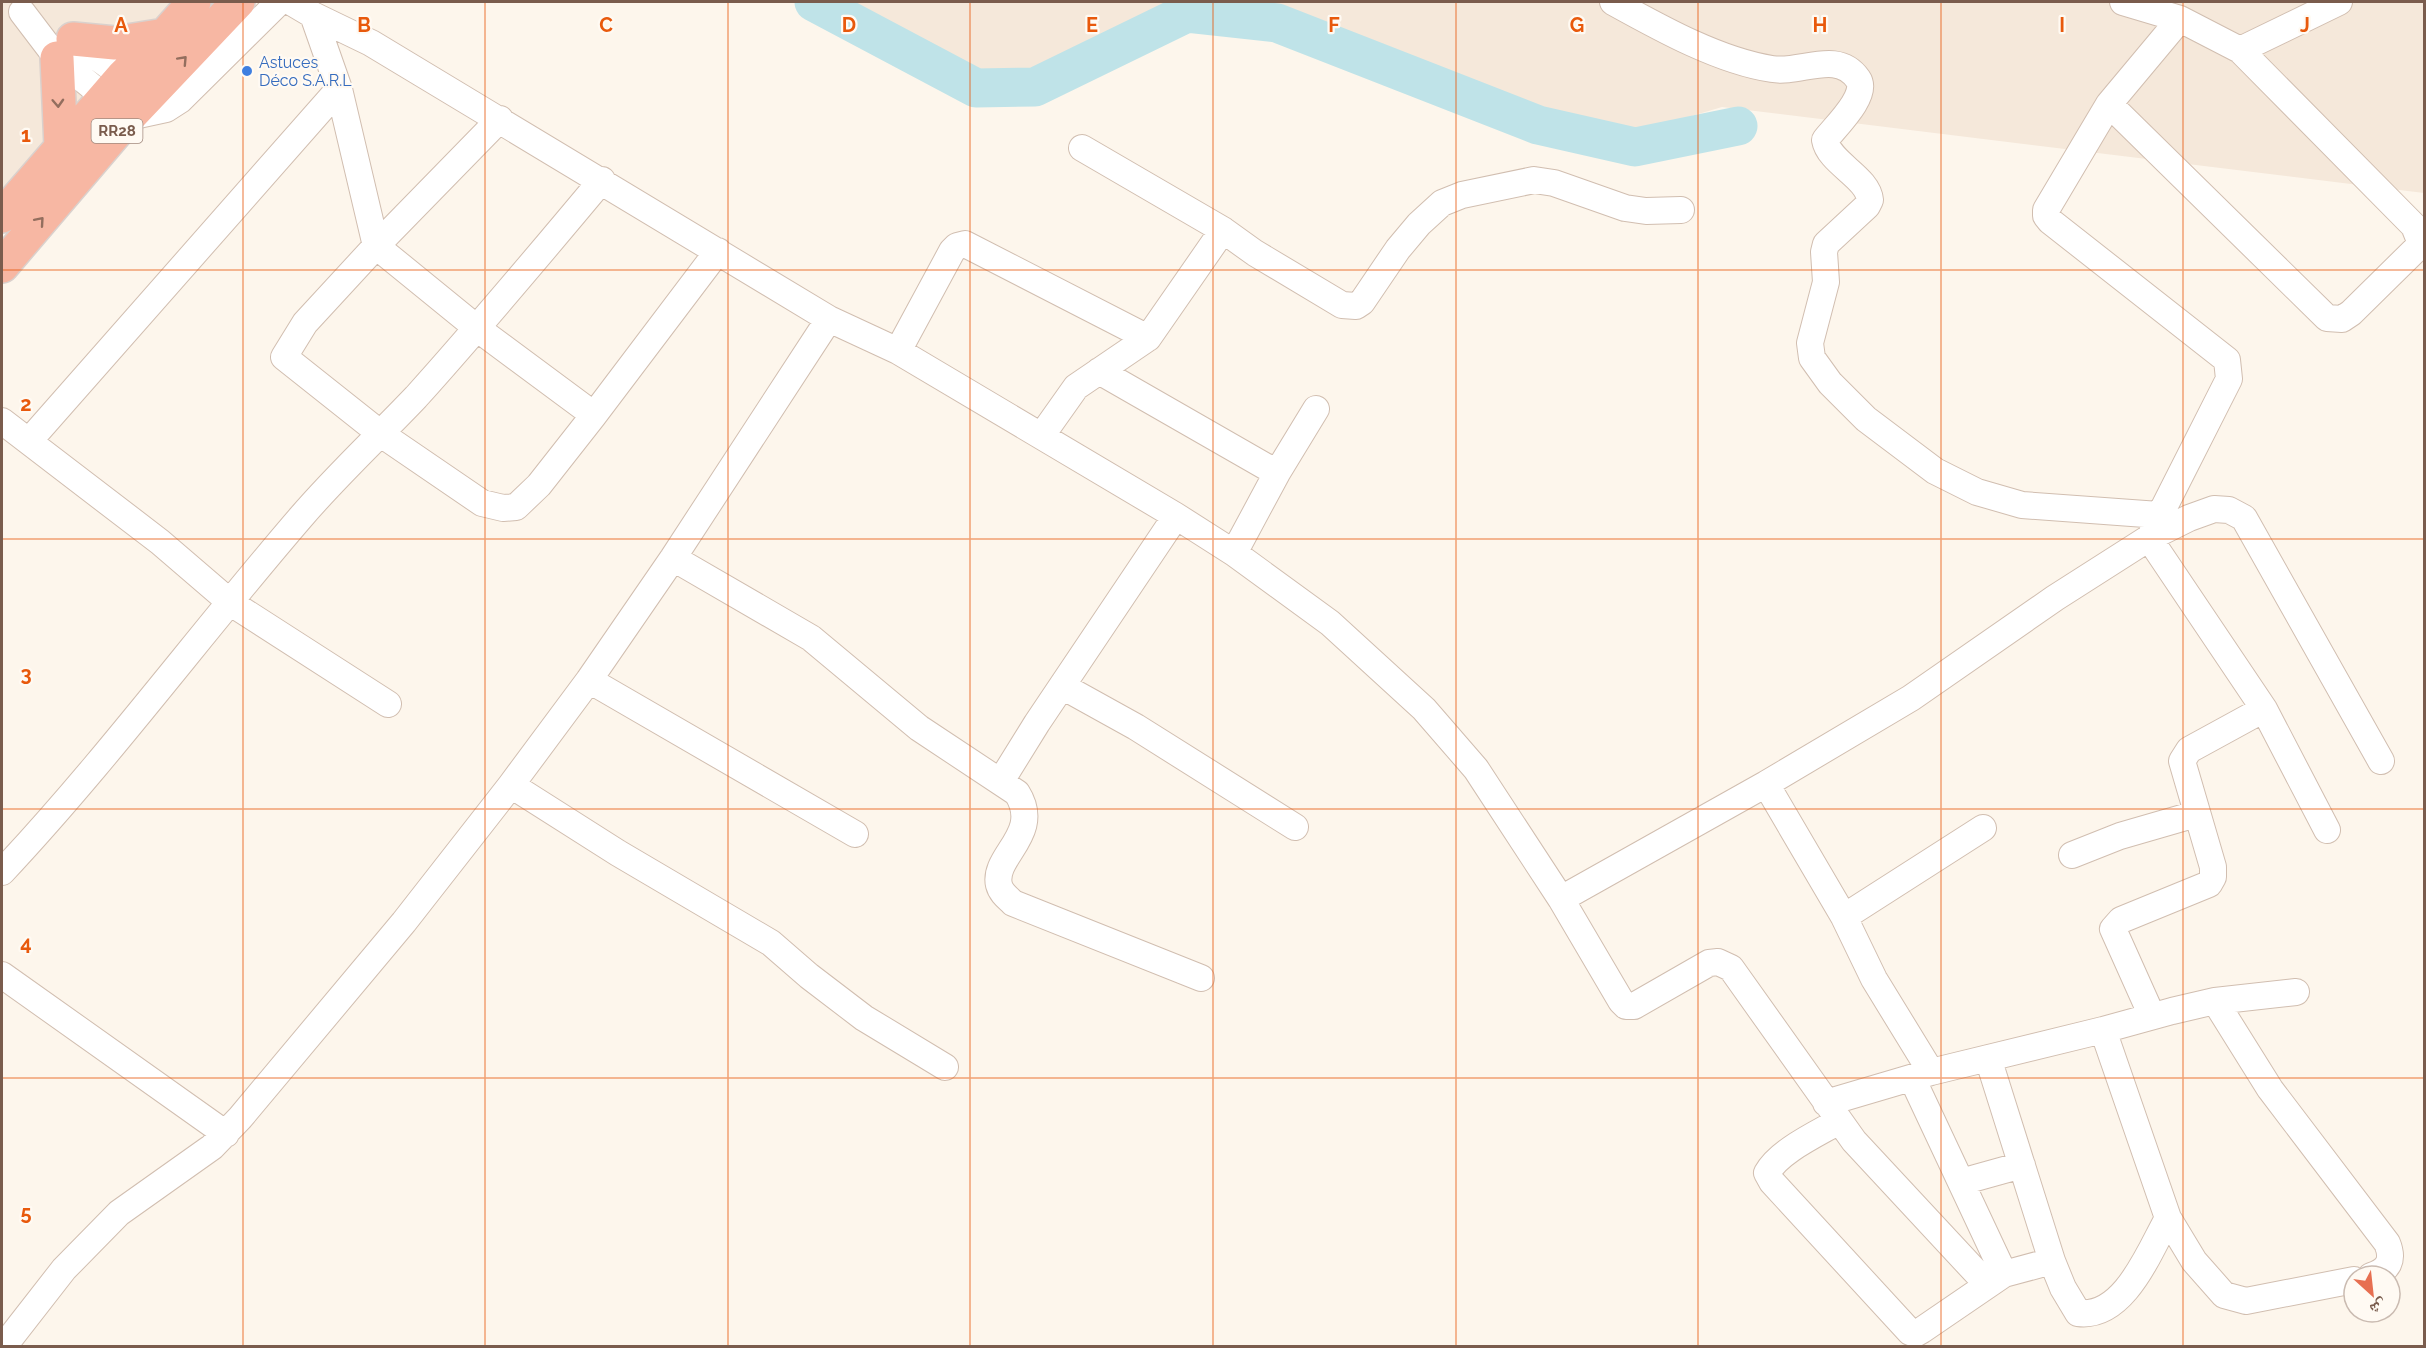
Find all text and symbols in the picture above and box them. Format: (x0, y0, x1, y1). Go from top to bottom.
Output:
text: A (114, 13, 128, 37)
text: B (357, 13, 371, 37)
text: C (599, 13, 613, 37)
text: D (842, 13, 856, 37)
text: E (1086, 13, 1098, 37)
text: F (1328, 13, 1340, 37)
text: G (1570, 13, 1584, 37)
text: H (1813, 13, 1827, 37)
text: I (2059, 13, 2065, 37)
text: J (2300, 13, 2310, 37)
place label: Astuces Déco S.A.R.L (259, 53, 352, 90)
one-way arrow (176, 56, 187, 67)
marker: Astuces Déco S.A.R.L (240, 64, 254, 78)
one-way arrow (52, 98, 65, 107)
road number: RR28 (92, 119, 142, 143)
text: 1 (21, 123, 31, 147)
one-way arrow (32, 217, 43, 228)
text: 2 (20, 392, 32, 416)
text: 3 (20, 662, 32, 686)
text: 4 (20, 931, 32, 955)
text: 5 (20, 1201, 32, 1225)
north arrow (2342, 1264, 2402, 1324)
text: ش (2367, 1295, 2390, 1319)

